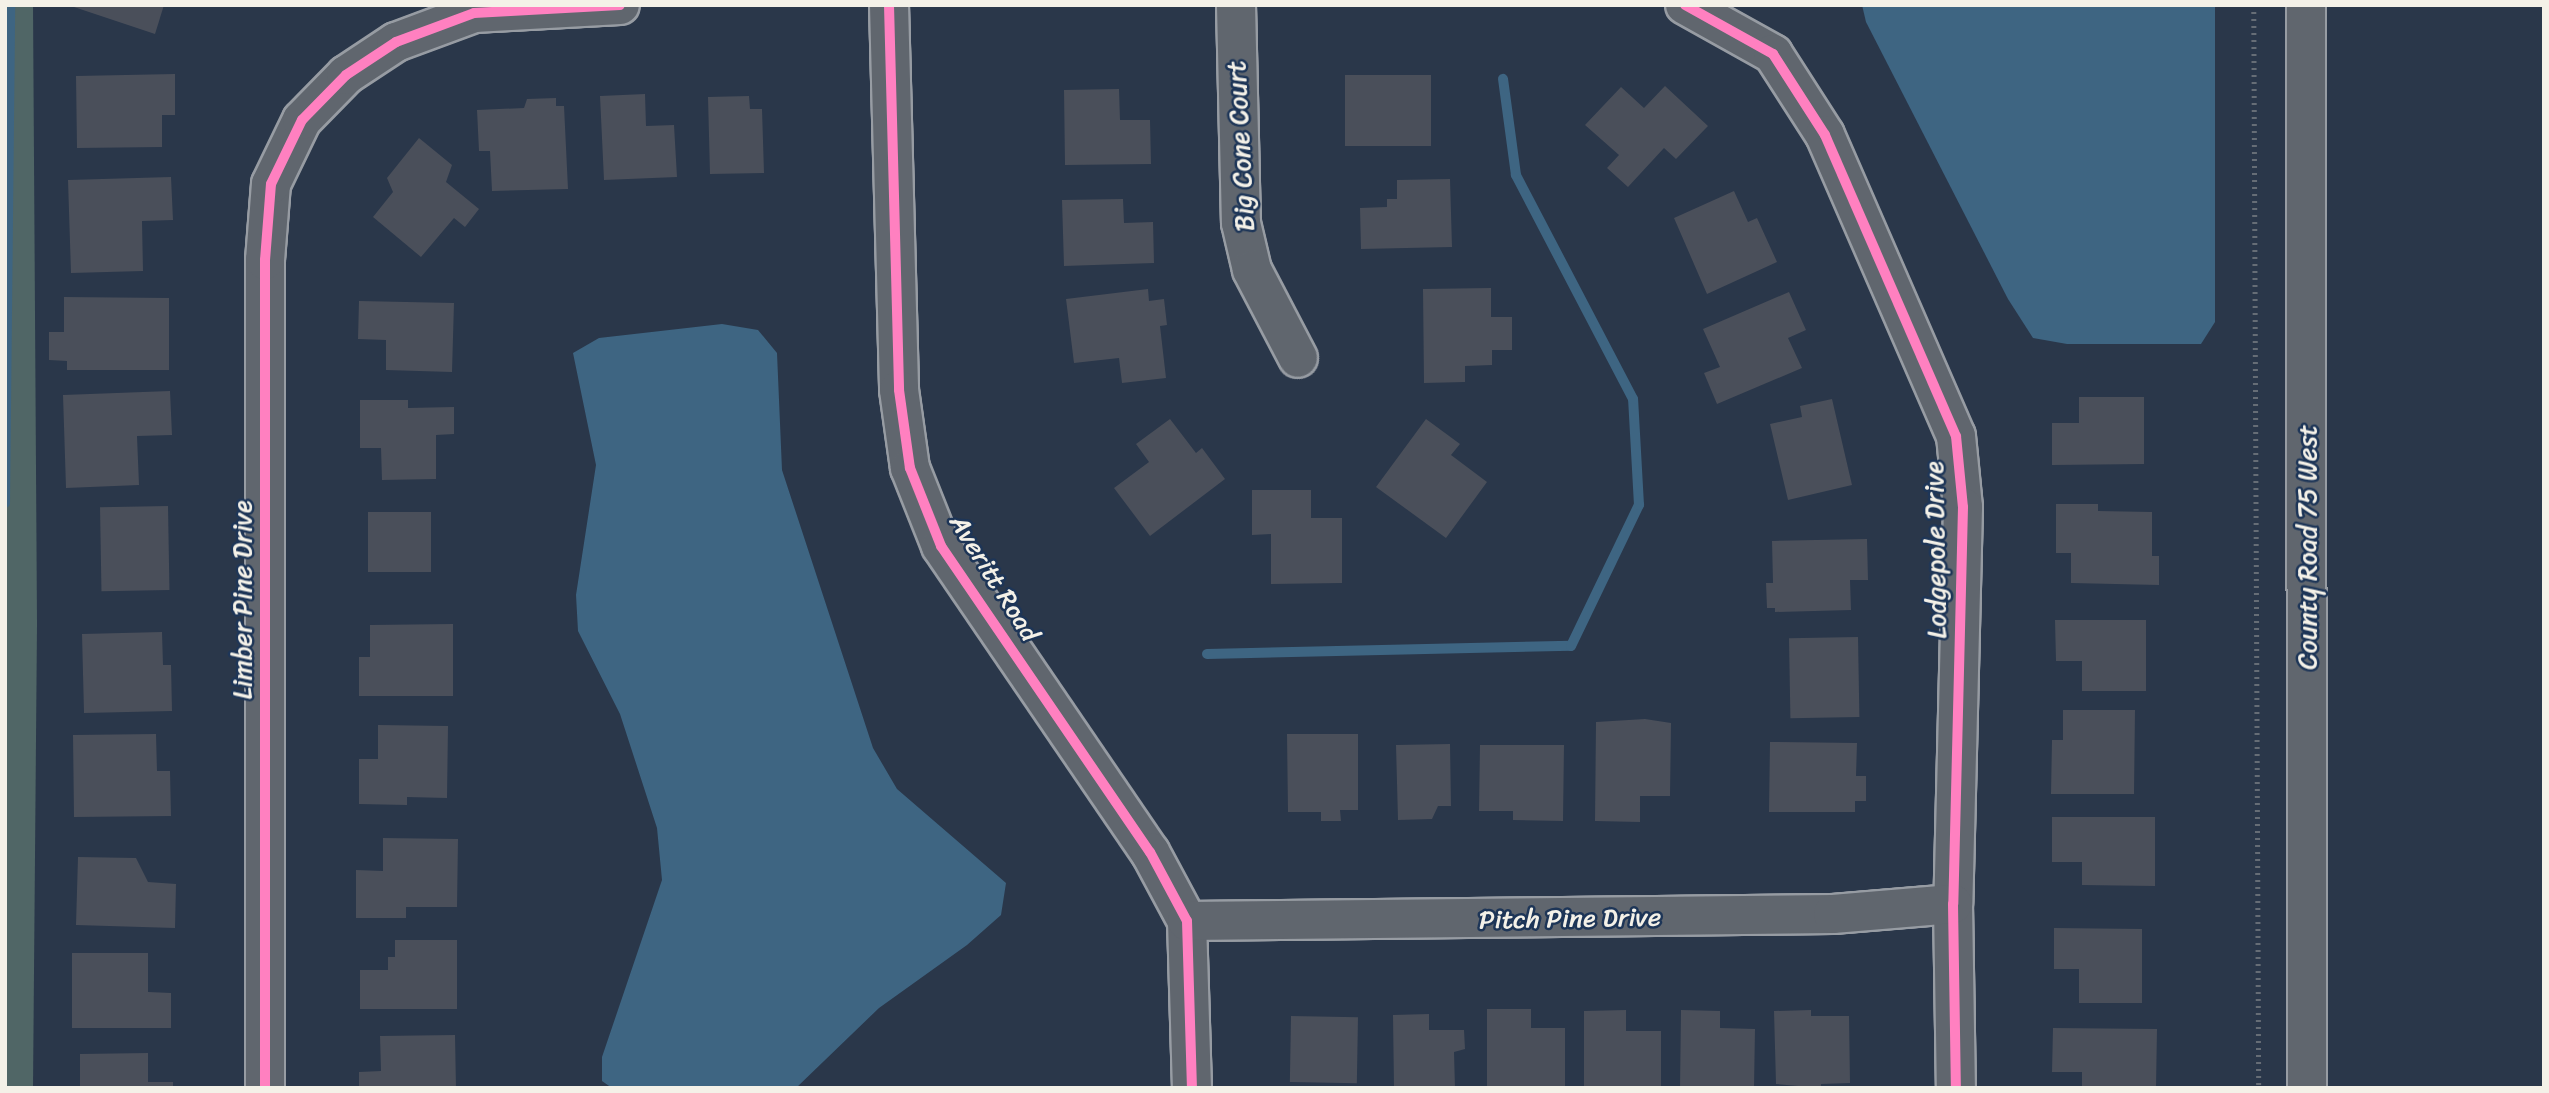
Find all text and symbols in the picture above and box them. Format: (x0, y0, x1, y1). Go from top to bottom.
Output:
street label: Big Cone Court (1221, 59, 1261, 233)
street label: County Road 75 West (2292, 424, 2324, 670)
street label: Lodgepole Drive (1919, 461, 1953, 639)
street label: Limber Pine Drive (227, 500, 259, 700)
street label: Averitt Road (943, 509, 1045, 647)
street label: Pitch Pine Drive (1478, 902, 1662, 936)

